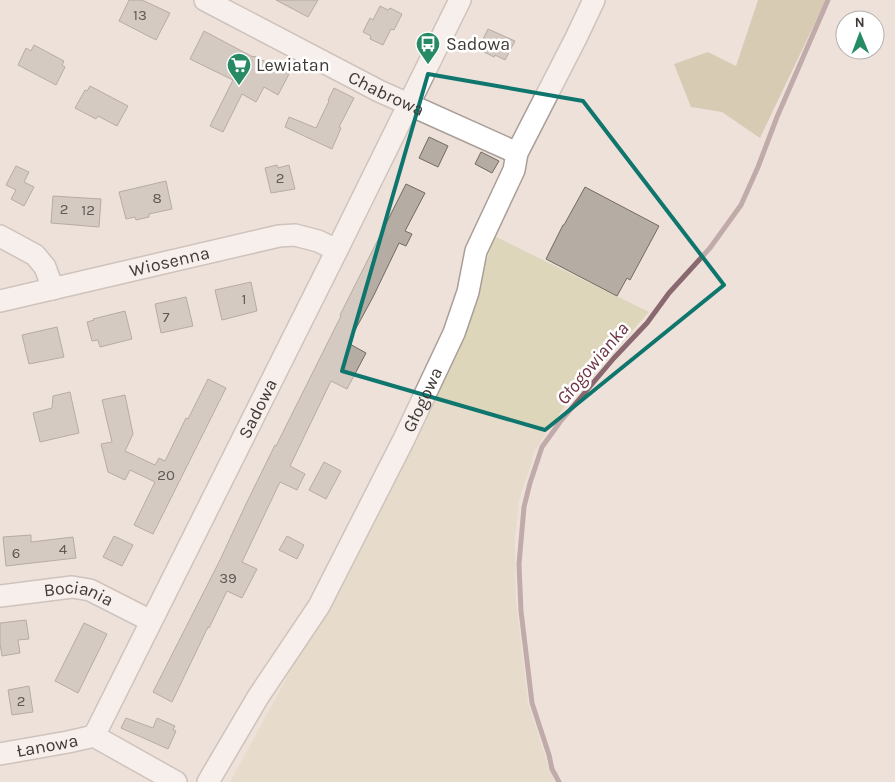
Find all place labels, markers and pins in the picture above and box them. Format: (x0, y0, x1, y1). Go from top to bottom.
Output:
bus stop icon: Sadowa (415, 31, 441, 65)
place label: Sadowa (446, 33, 510, 55)
supermarket icon: Lewiatan (226, 52, 252, 86)
place label: Lewiatan (256, 54, 330, 76)

